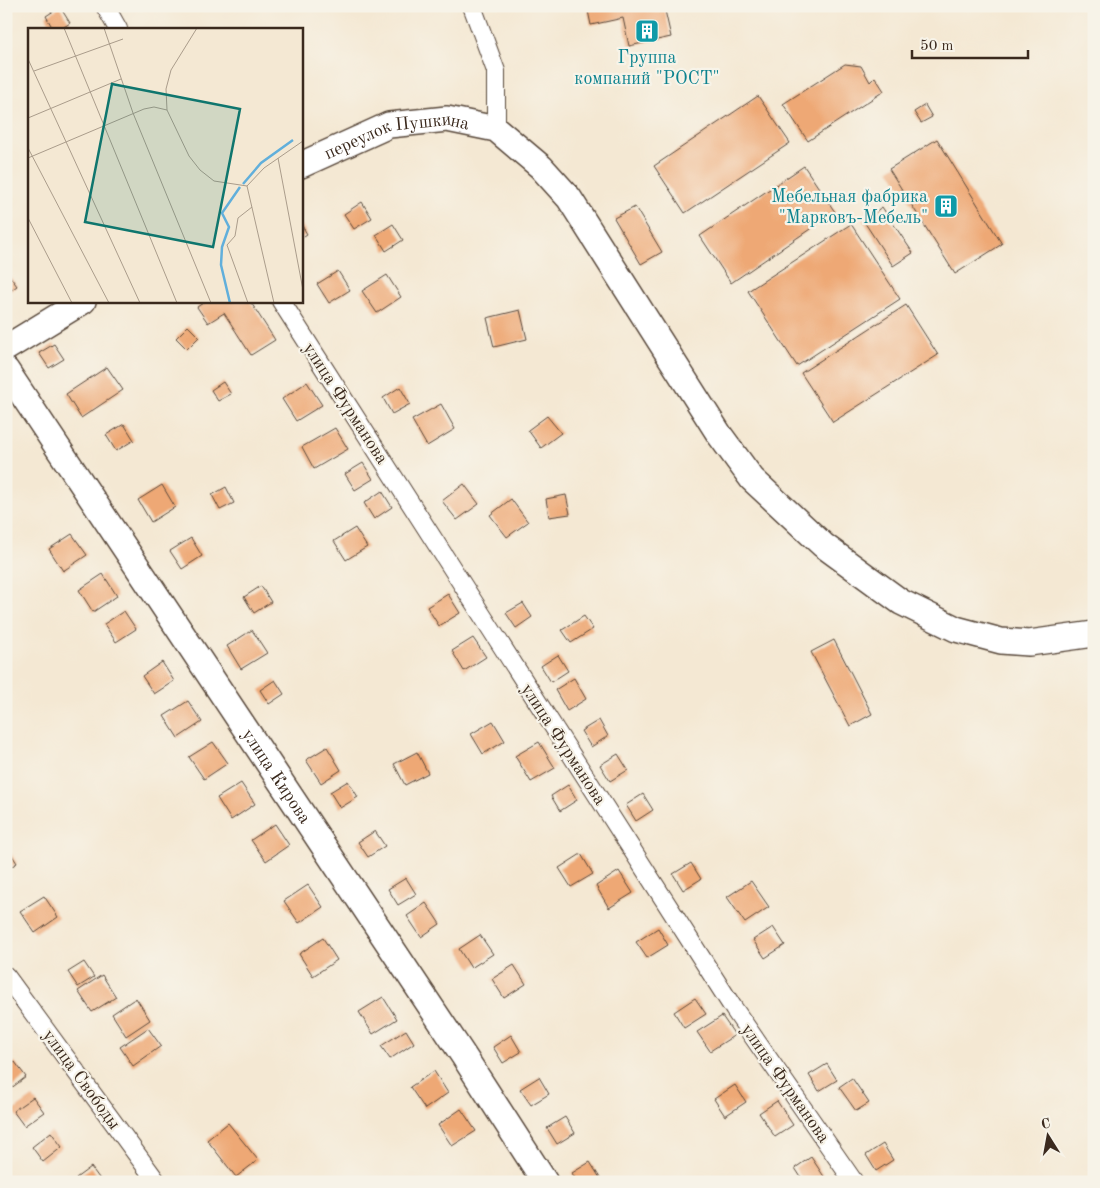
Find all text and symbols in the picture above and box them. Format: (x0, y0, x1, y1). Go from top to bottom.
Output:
building icon: Группа компаний "РОСТ" (634, 18, 660, 44)
inset map (28, 28, 302, 302)
scale bar (912, 28, 1029, 60)
text: 50 m (920, 39, 954, 54)
place label: Группа компаний "РОСТ" (574, 49, 720, 88)
street label: переулок Пушкина (322, 111, 471, 163)
place label: Мебельная фабрика "Марковъ-Мебель" (771, 188, 928, 227)
building icon: Мебельная фабрика "Марковъ-Мебель" (933, 193, 959, 219)
street label: улица Фурманова (299, 340, 391, 468)
street label: улица Фурманова (517, 681, 609, 809)
street label: улица Кирова (238, 726, 314, 827)
street label: улица Фурманова (737, 1021, 833, 1146)
street label: улица Свободы (39, 1026, 123, 1133)
north arrow (1022, 1110, 1072, 1160)
text: С (1040, 1116, 1052, 1132)

